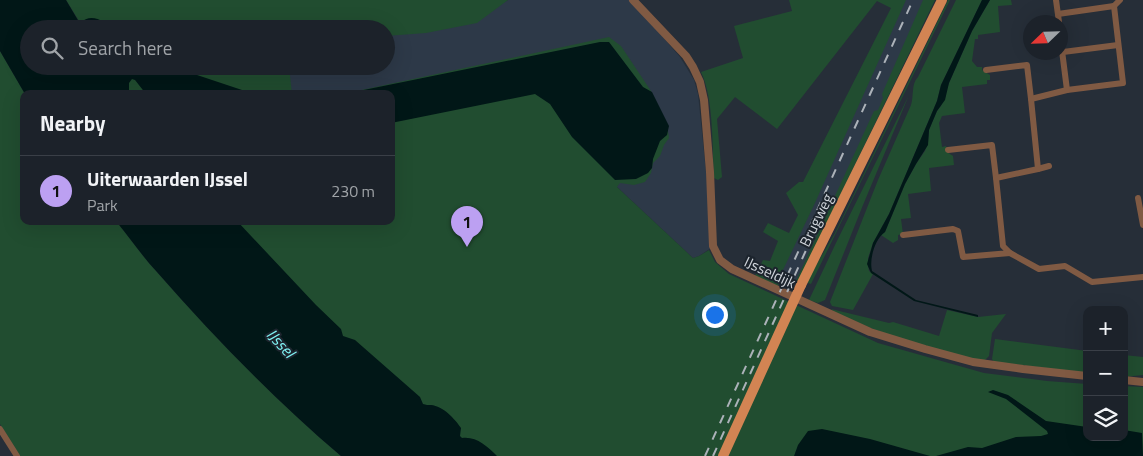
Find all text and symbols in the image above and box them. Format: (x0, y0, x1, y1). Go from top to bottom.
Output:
north arrow (1023, 15, 1068, 60)
search box (20, 20, 395, 75)
text: Search here (78, 33, 172, 62)
icon: search (38, 34, 66, 62)
text: Nearby (40, 107, 105, 139)
text: Uiterwaarden IJssel (87, 164, 248, 193)
text: 1 (52, 179, 60, 203)
text: 230 m (331, 179, 375, 203)
street label: Brugweg (793, 189, 839, 251)
text: Park (87, 193, 118, 217)
pin: 1 (451, 206, 483, 247)
street label: IJsseldijk (740, 250, 800, 294)
your location (702, 302, 728, 328)
map controls (1083, 306, 1128, 441)
button: + (1083, 306, 1128, 351)
water label: IJssel (261, 323, 302, 364)
button: − (1083, 351, 1128, 396)
button: layers (1083, 396, 1128, 441)

